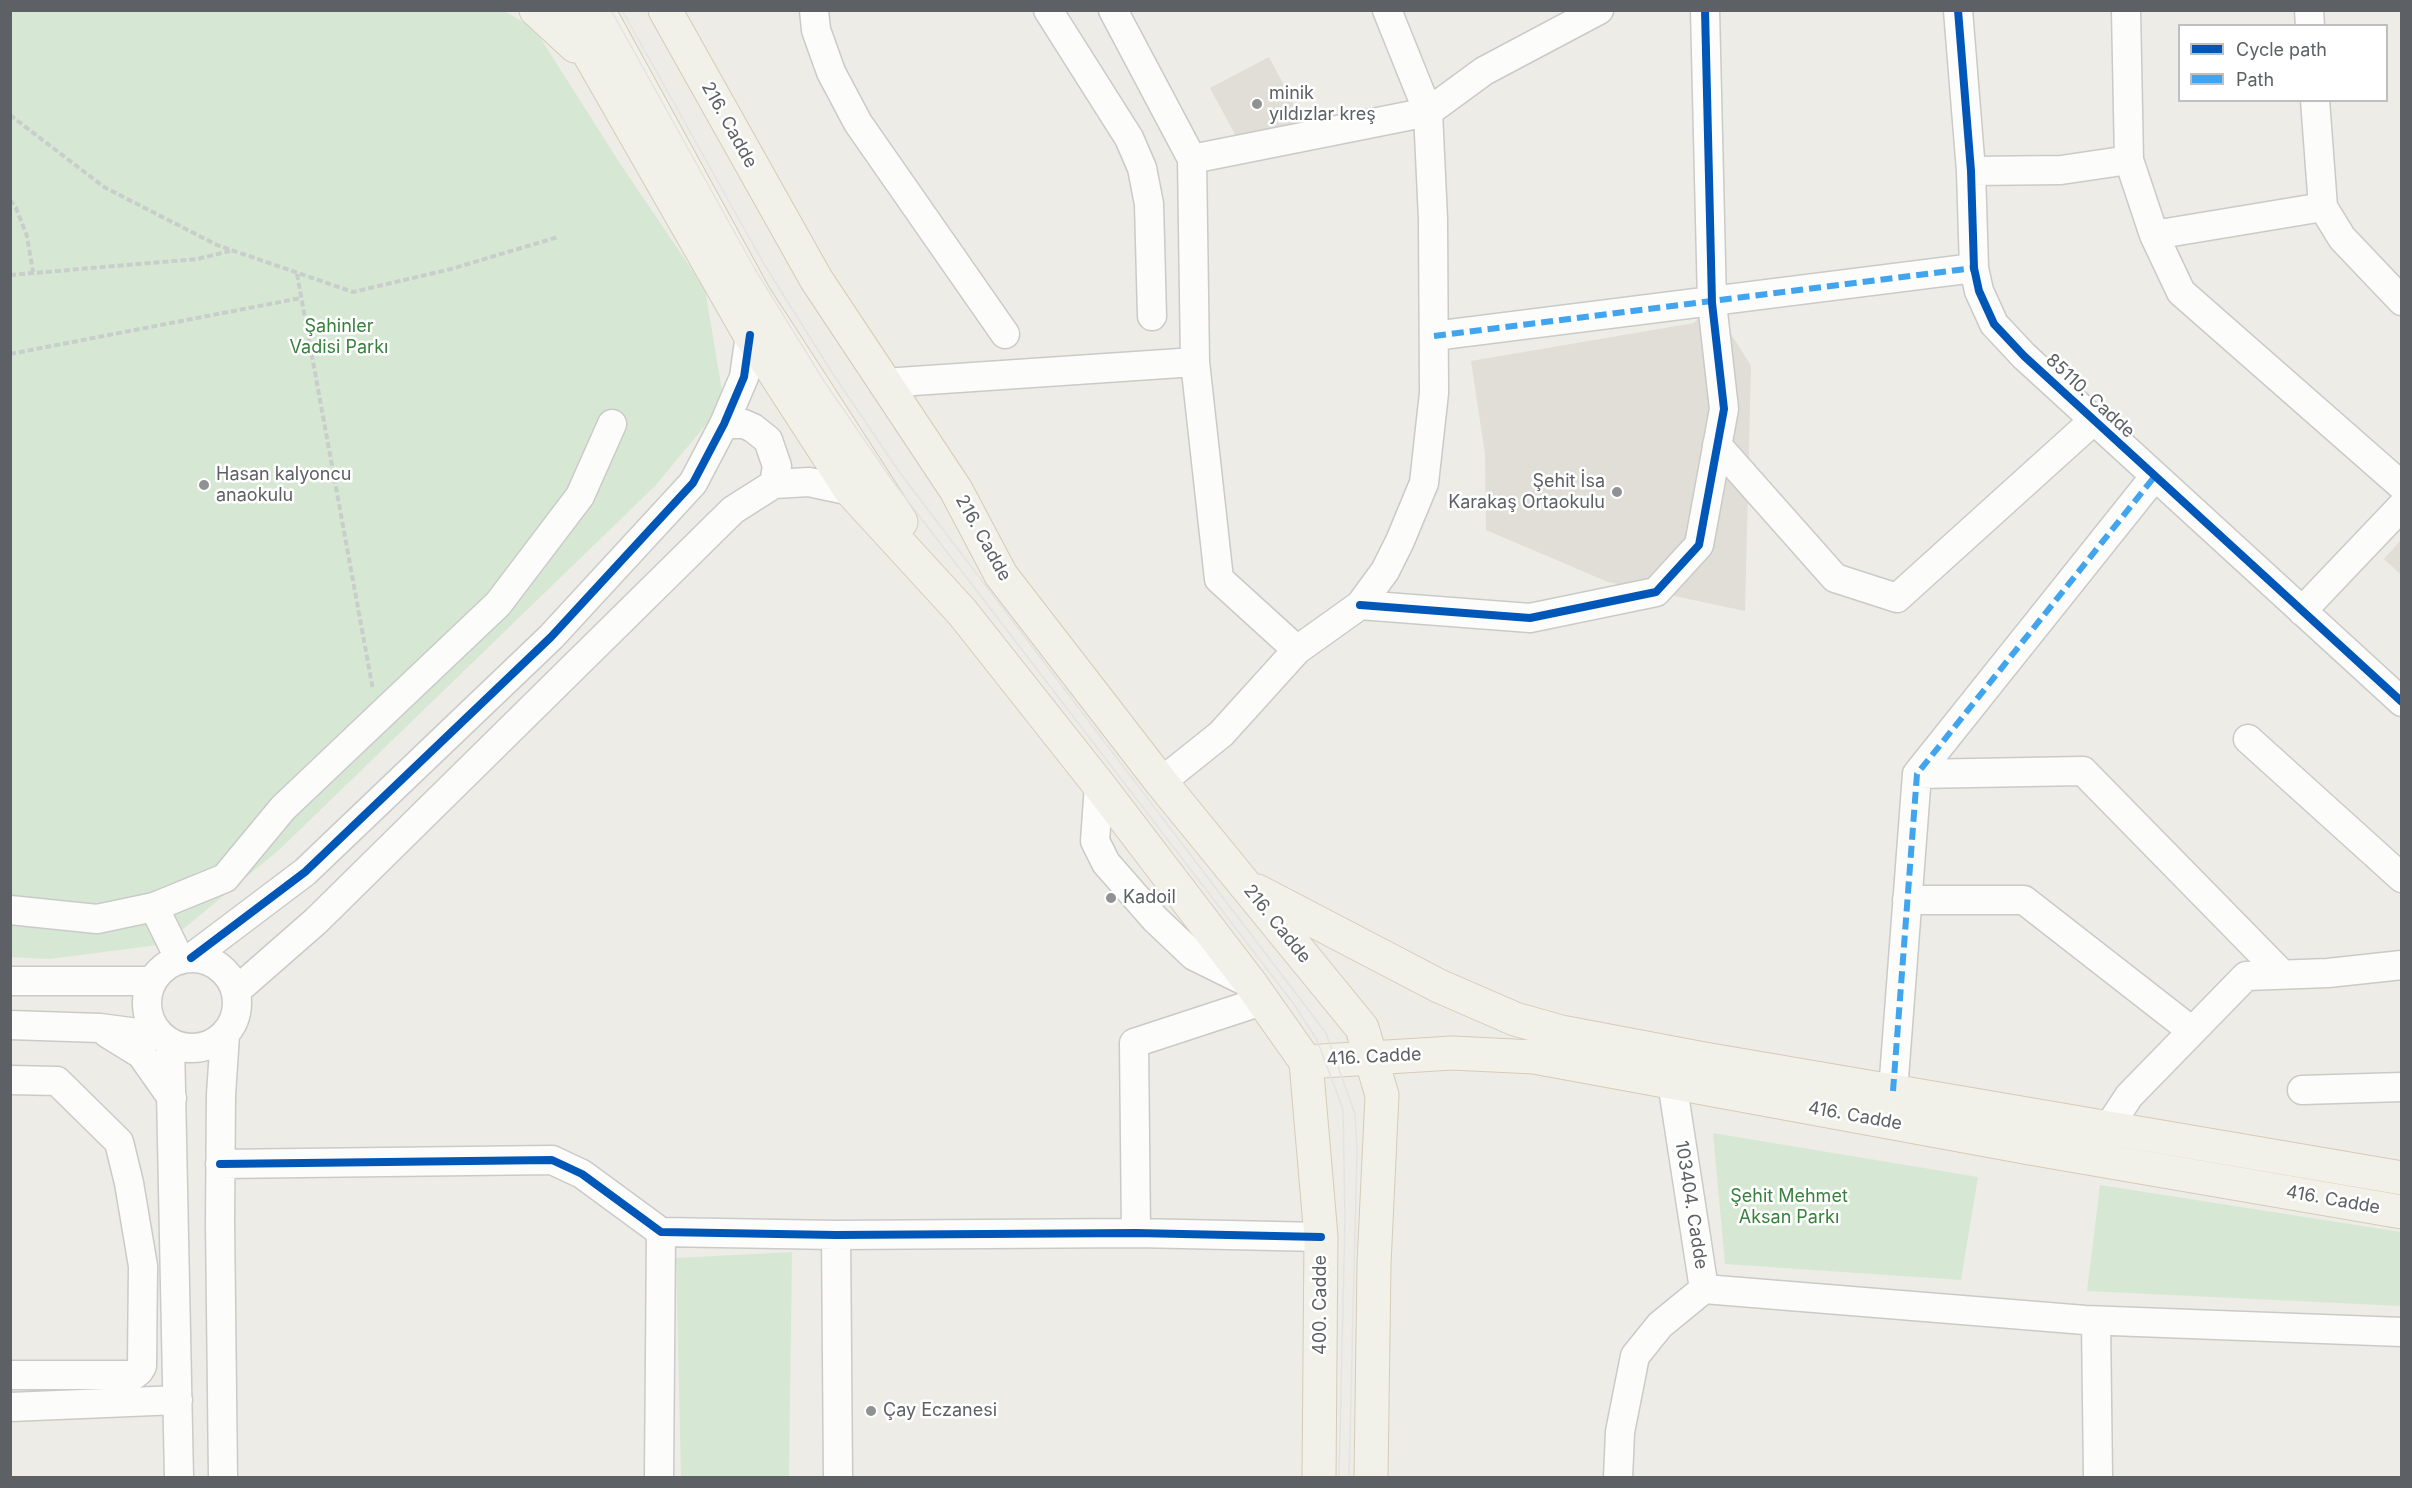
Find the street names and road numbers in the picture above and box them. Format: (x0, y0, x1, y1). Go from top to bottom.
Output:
street label: 216. Cadde (697, 78, 761, 172)
street label: 85110. Cadde (2041, 349, 2139, 443)
street label: 216. Cadde (951, 491, 1015, 585)
street label: 216. Cadde (1239, 880, 1315, 968)
street label: 416. Cadde (1326, 1044, 1422, 1070)
street label: 416. Cadde (1806, 1097, 1904, 1135)
street label: 103404. Cadde (1670, 1139, 1712, 1271)
street label: 416. Cadde (2284, 1181, 2382, 1219)
street label: 400. Cadde (1310, 1255, 1332, 1355)

